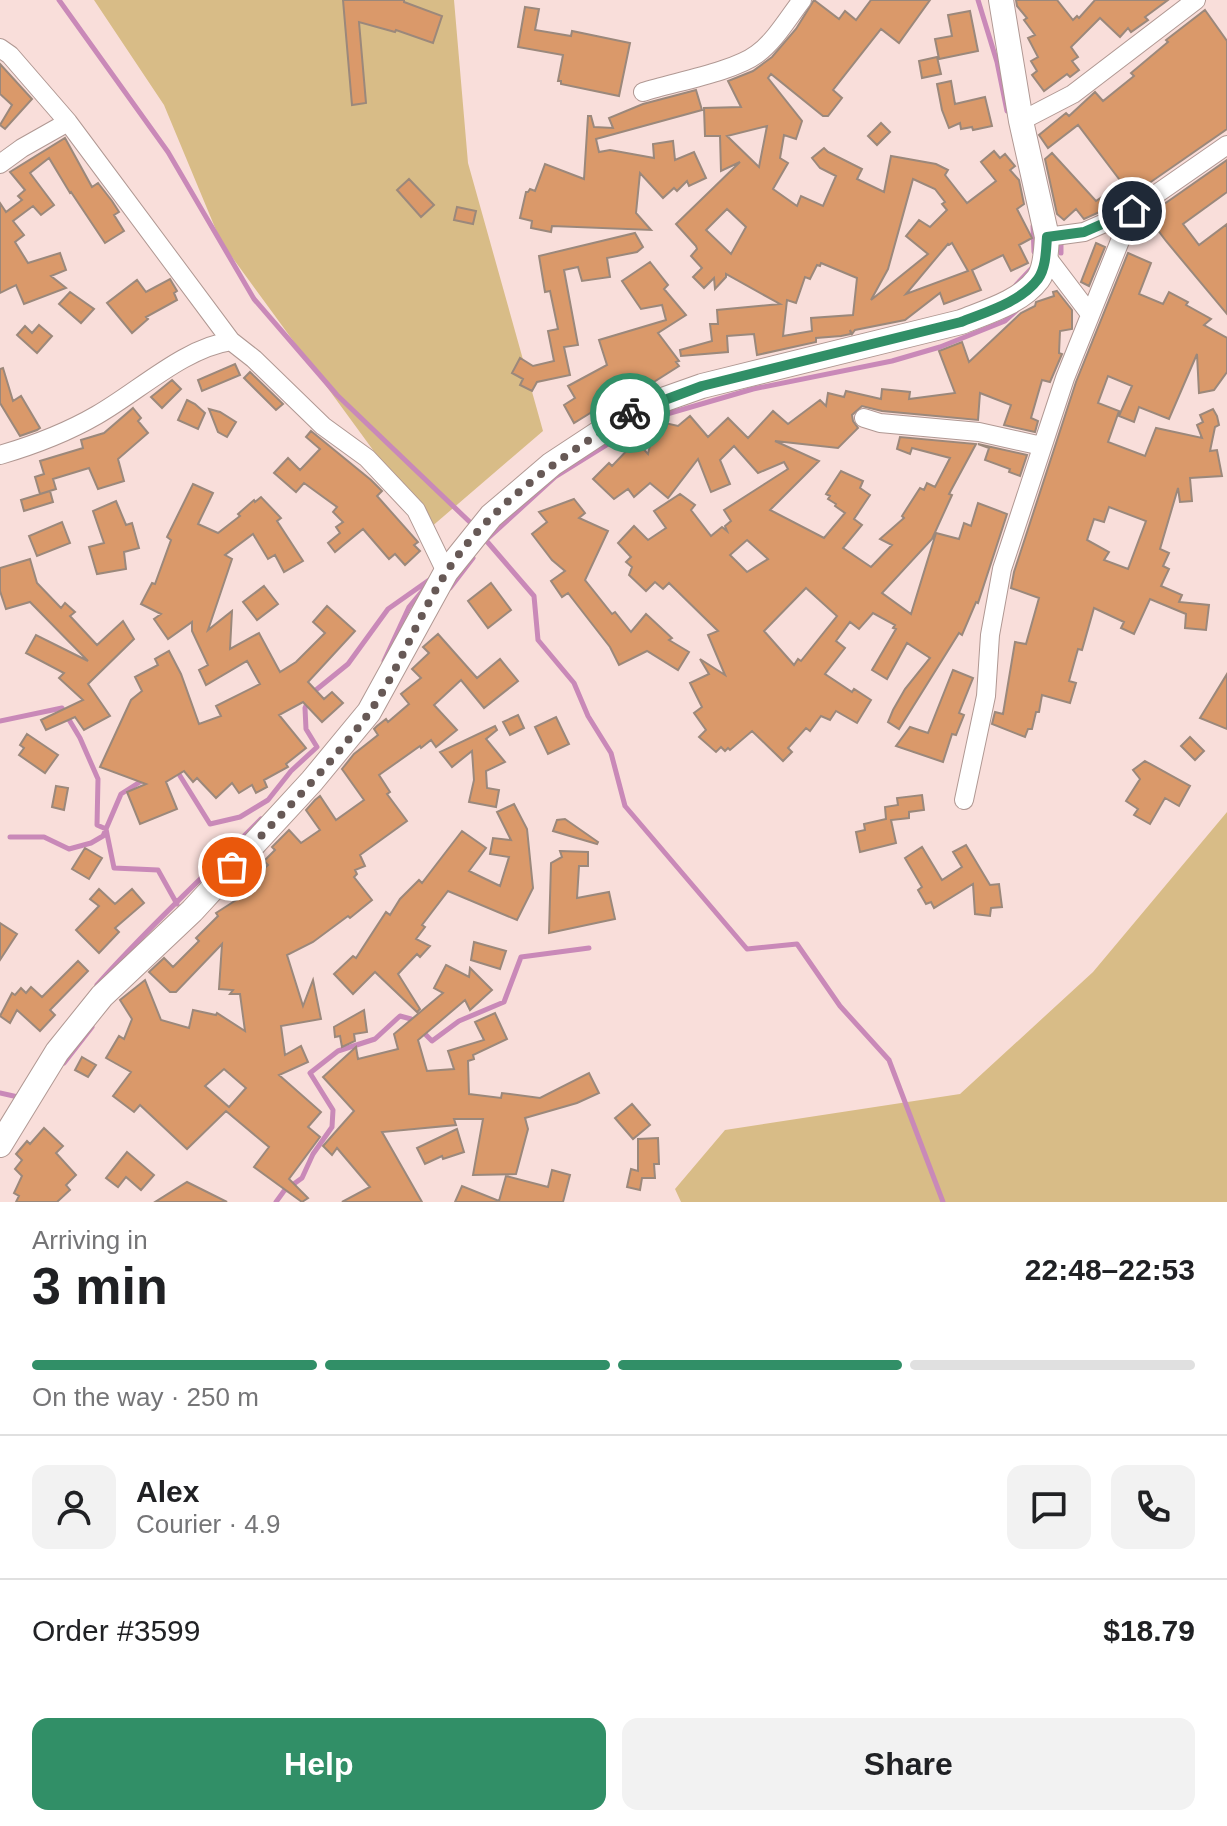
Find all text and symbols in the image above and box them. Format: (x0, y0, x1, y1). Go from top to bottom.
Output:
pin (1098, 177, 1166, 245)
icon: home (1110, 189, 1154, 233)
courier (590, 373, 670, 453)
icon: bike (608, 391, 652, 435)
pin (198, 833, 266, 901)
icon: bag (210, 845, 254, 889)
text: Arriving in (32, 1225, 148, 1255)
text: 22:48–22:53 (1025, 1253, 1195, 1286)
text: 3 min (32, 1257, 168, 1315)
text: On the way · 250 m (32, 1382, 259, 1412)
button: person (32, 1465, 116, 1549)
button: chat (1007, 1465, 1091, 1549)
button: phone (1111, 1465, 1195, 1549)
text: Alex (136, 1475, 199, 1508)
text: Courier · 4.9 (136, 1509, 281, 1539)
text: Order #3599 (32, 1614, 200, 1647)
text: $18.79 (1103, 1614, 1195, 1647)
button: Help (32, 1718, 606, 1810)
button: Share (622, 1718, 1195, 1810)

